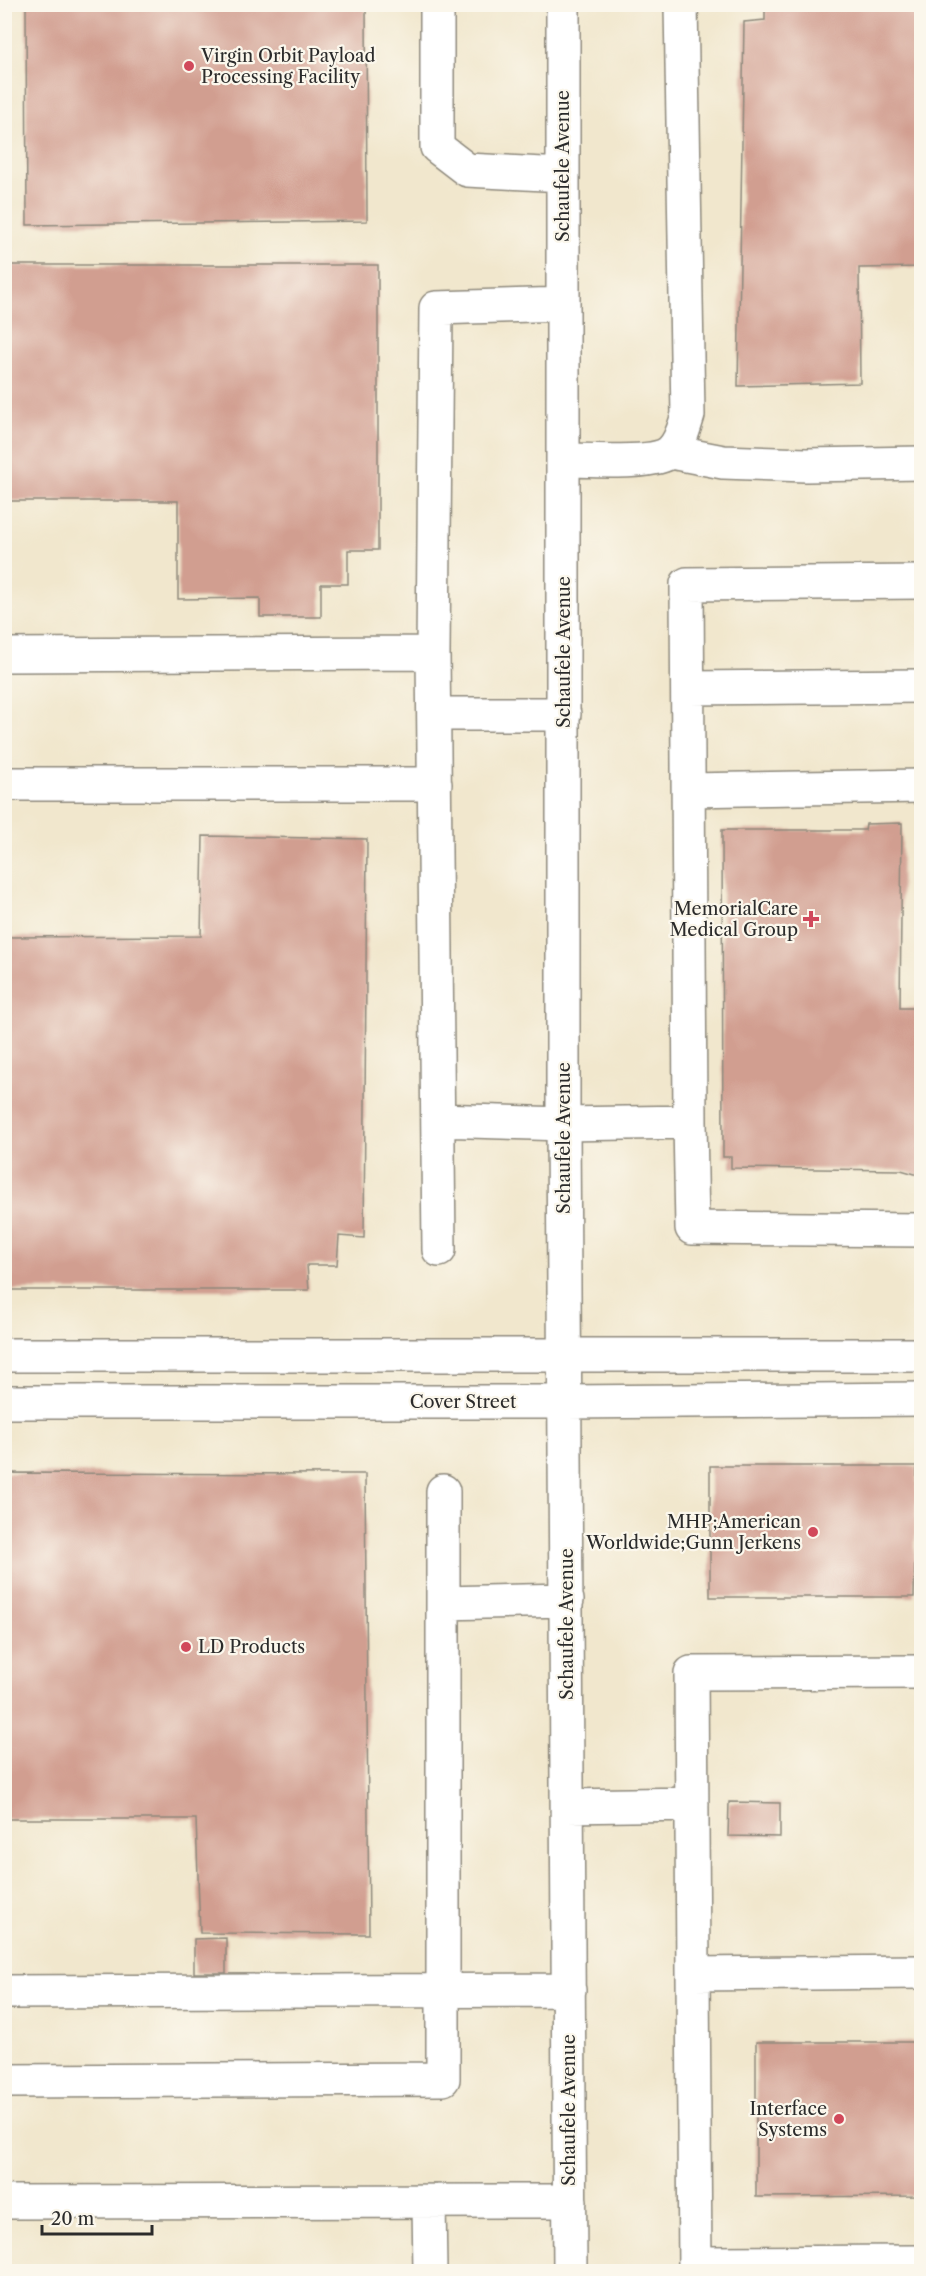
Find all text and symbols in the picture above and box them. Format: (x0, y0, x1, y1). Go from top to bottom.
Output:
place label: Virgin Orbit Payload Processing Facility (200, 45, 376, 88)
marker: Virgin Orbit Payload Processing Facility (182, 59, 196, 73)
street label: Schaufele Avenue (552, 90, 574, 242)
street label: Schaufele Avenue (553, 576, 575, 728)
place label: MemorialCare Medical Group (670, 898, 798, 941)
marker: MemorialCare Medical Group (802, 910, 820, 928)
street label: Schaufele Avenue (553, 1062, 575, 1214)
street label: Cover Street (410, 1391, 517, 1413)
place label: MHP;American Worldwide;Gunn Jerkens (585, 1511, 801, 1554)
marker: MHP;American Worldwide;Gunn Jerkens (806, 1525, 820, 1539)
street label: Schaufele Avenue (556, 1548, 578, 1700)
place label: LD Products (198, 1636, 305, 1658)
marker: LD Products (179, 1640, 193, 1654)
street label: Schaufele Avenue (558, 2034, 580, 2186)
place label: Interface Systems (749, 2098, 827, 2141)
marker: Interface Systems (832, 2112, 846, 2126)
scale bar (42, 2198, 152, 2236)
text: 20 m (51, 2208, 95, 2230)

